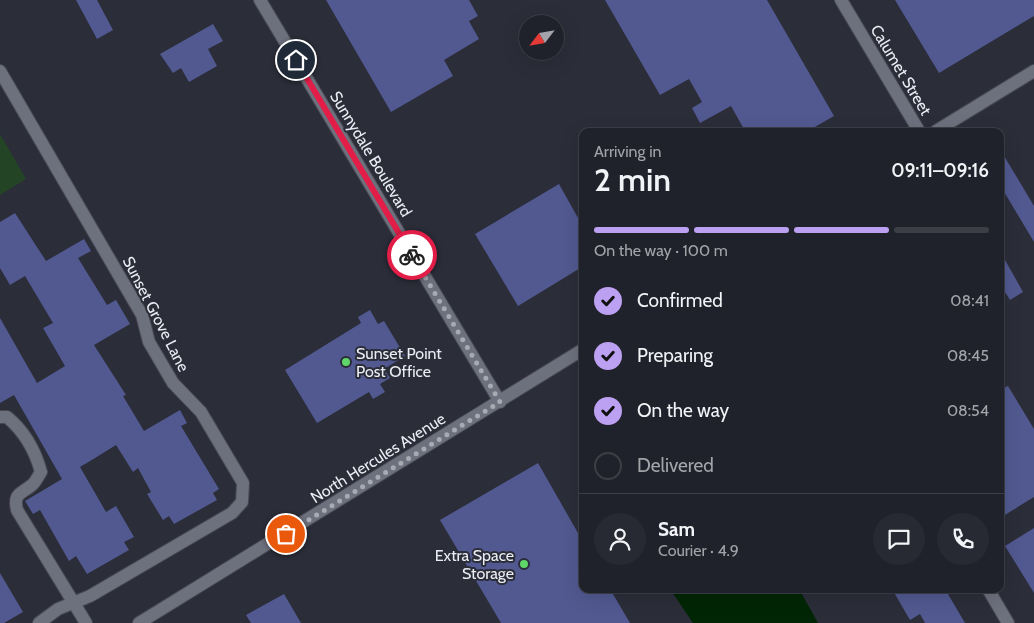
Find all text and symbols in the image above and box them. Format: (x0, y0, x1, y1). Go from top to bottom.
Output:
north arrow (519, 15, 564, 60)
map controls (519, 15, 564, 60)
street label: Calumet Street (867, 21, 936, 119)
pin (275, 39, 317, 81)
icon: home (282, 46, 310, 74)
street label: Sunnydale Boulevard (326, 88, 416, 220)
text: Arriving in (594, 142, 661, 161)
text: 09:11–09:16 (891, 159, 989, 182)
text: 2 min (594, 160, 671, 199)
courier (387, 230, 437, 280)
icon: bike (398, 241, 426, 269)
text: On the way · 100 m (594, 241, 728, 260)
street label: Sunset Grove Lane (119, 253, 193, 375)
icon: check (594, 287, 622, 315)
text: Confirmed (637, 289, 723, 312)
text: 08:41 (950, 291, 989, 310)
icon: check (594, 342, 622, 370)
place label: Sunset Point Post Office (356, 344, 442, 381)
text: Preparing (637, 344, 713, 367)
text: 08:45 (947, 346, 989, 365)
marker: Sunset Point Post Office (340, 356, 352, 368)
icon: check (594, 397, 622, 425)
text: On the way (637, 399, 729, 422)
text: 08:54 (947, 401, 989, 420)
street label: North Hercules Avenue (307, 409, 449, 507)
text: Delivered (637, 454, 714, 477)
pin (265, 513, 307, 555)
button: person (594, 513, 646, 565)
button: chat (873, 513, 925, 565)
button: phone (937, 513, 989, 565)
text: Sam (658, 518, 695, 541)
icon: bag (272, 520, 300, 548)
text: Courier · 4.9 (658, 541, 739, 560)
place label: Extra Space Storage (435, 546, 514, 583)
marker: Extra Space Storage (518, 558, 530, 570)

